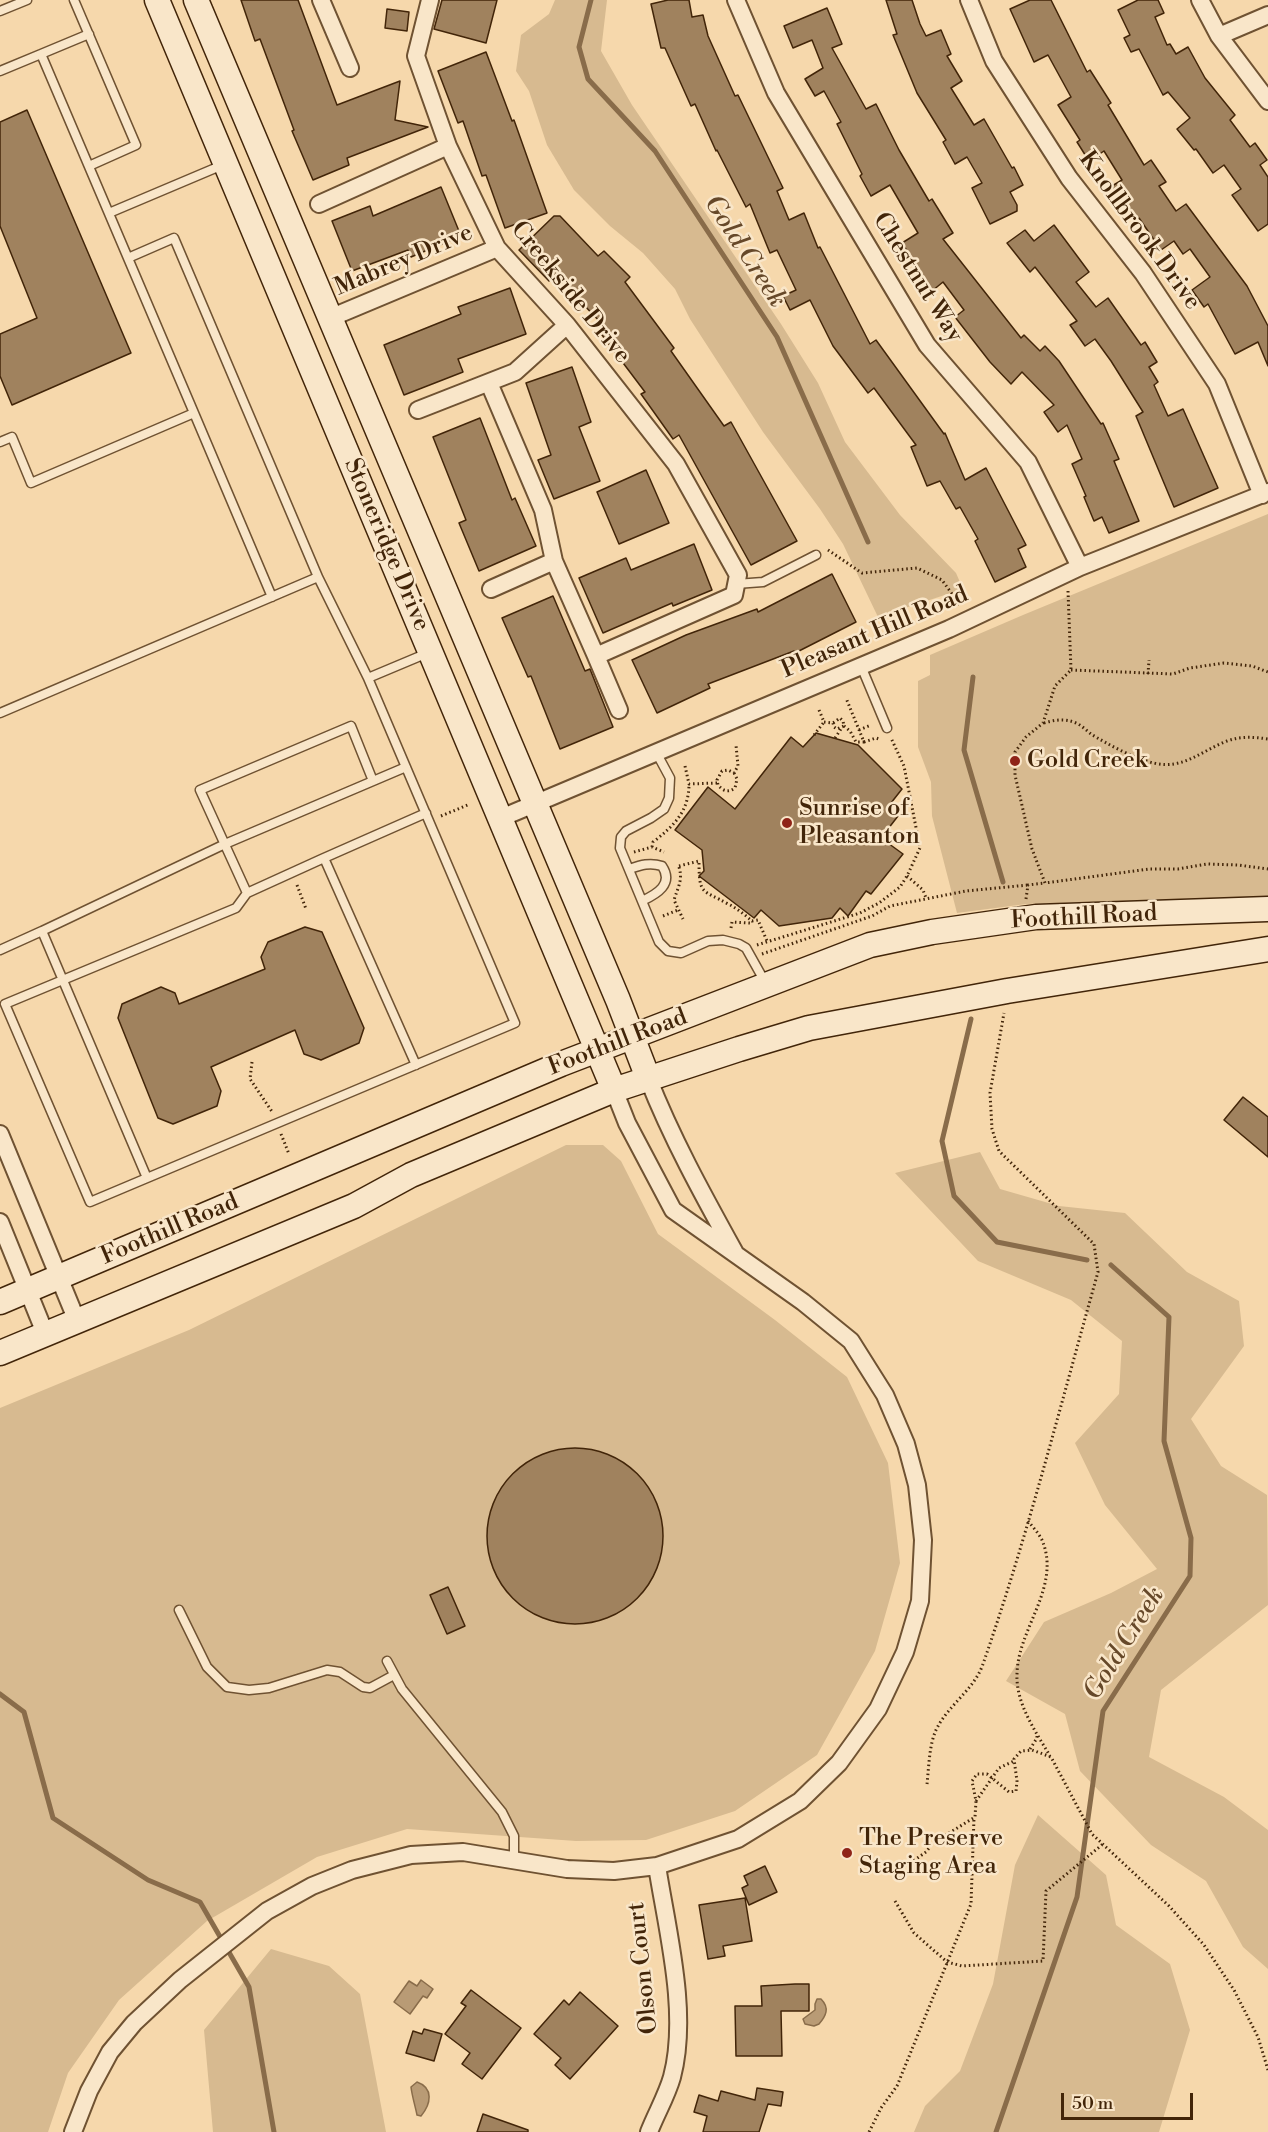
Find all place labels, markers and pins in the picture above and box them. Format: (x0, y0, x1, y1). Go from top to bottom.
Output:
place label: Gold Creek (1027, 747, 1147, 775)
marker: Gold Creek (1008, 754, 1022, 768)
place label: Sunrise of Pleasanton (799, 795, 920, 851)
marker: Sunrise of Pleasanton (780, 816, 794, 830)
place label: The Preserve Staging Area (859, 1825, 1003, 1881)
marker: The Preserve Staging Area (840, 1846, 854, 1860)

